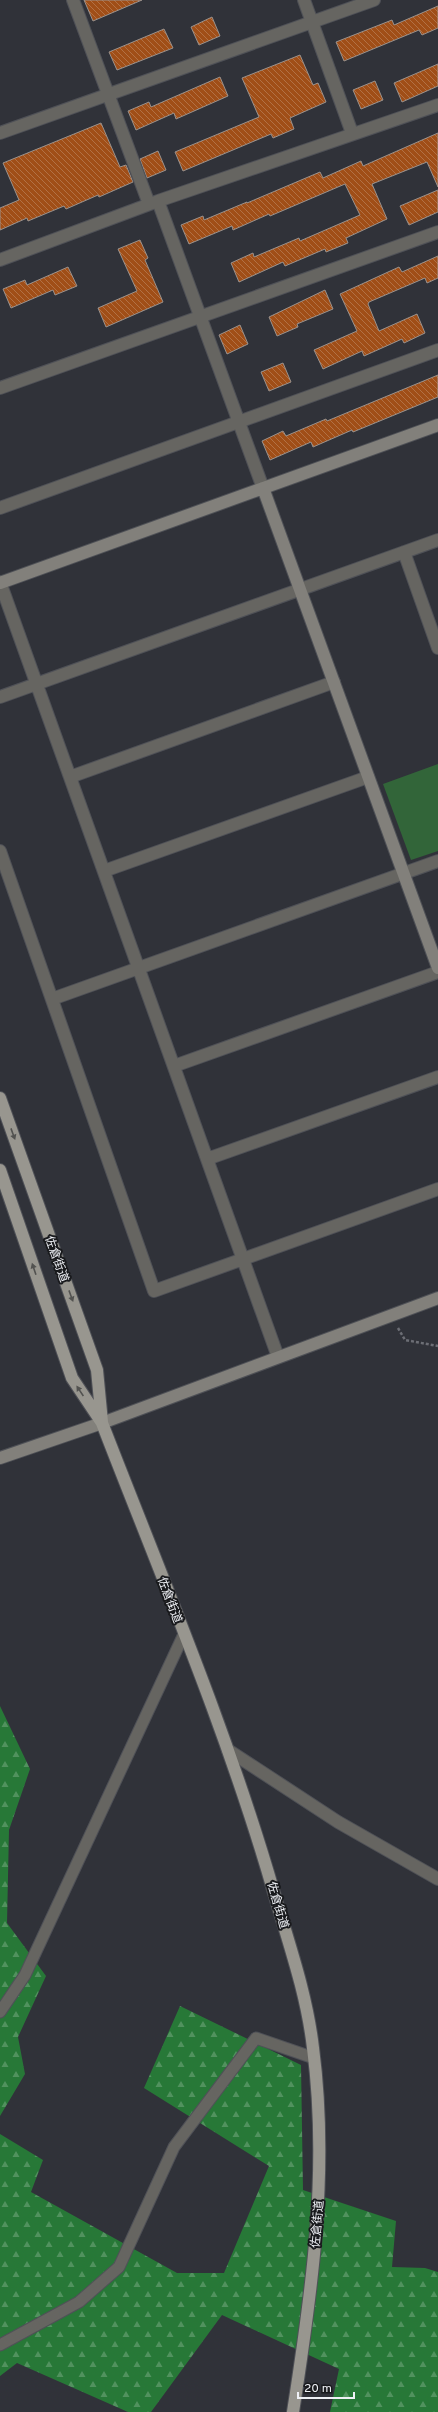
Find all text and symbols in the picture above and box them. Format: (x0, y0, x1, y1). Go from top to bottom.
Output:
one-way arrow (10, 1129, 16, 1141)
street label: 佐倉街道 (40, 1234, 72, 1285)
one-way arrow (31, 1263, 37, 1275)
one-way arrow (68, 1291, 74, 1303)
one-way arrow (77, 1385, 84, 1396)
street label: 佐倉街道 (153, 1575, 185, 1626)
street label: 佐倉街道 (263, 1880, 291, 1931)
street label: 佐倉街道 (308, 2199, 328, 2249)
scale bar (298, 2374, 354, 2400)
text: 20 m (304, 2381, 332, 2397)

